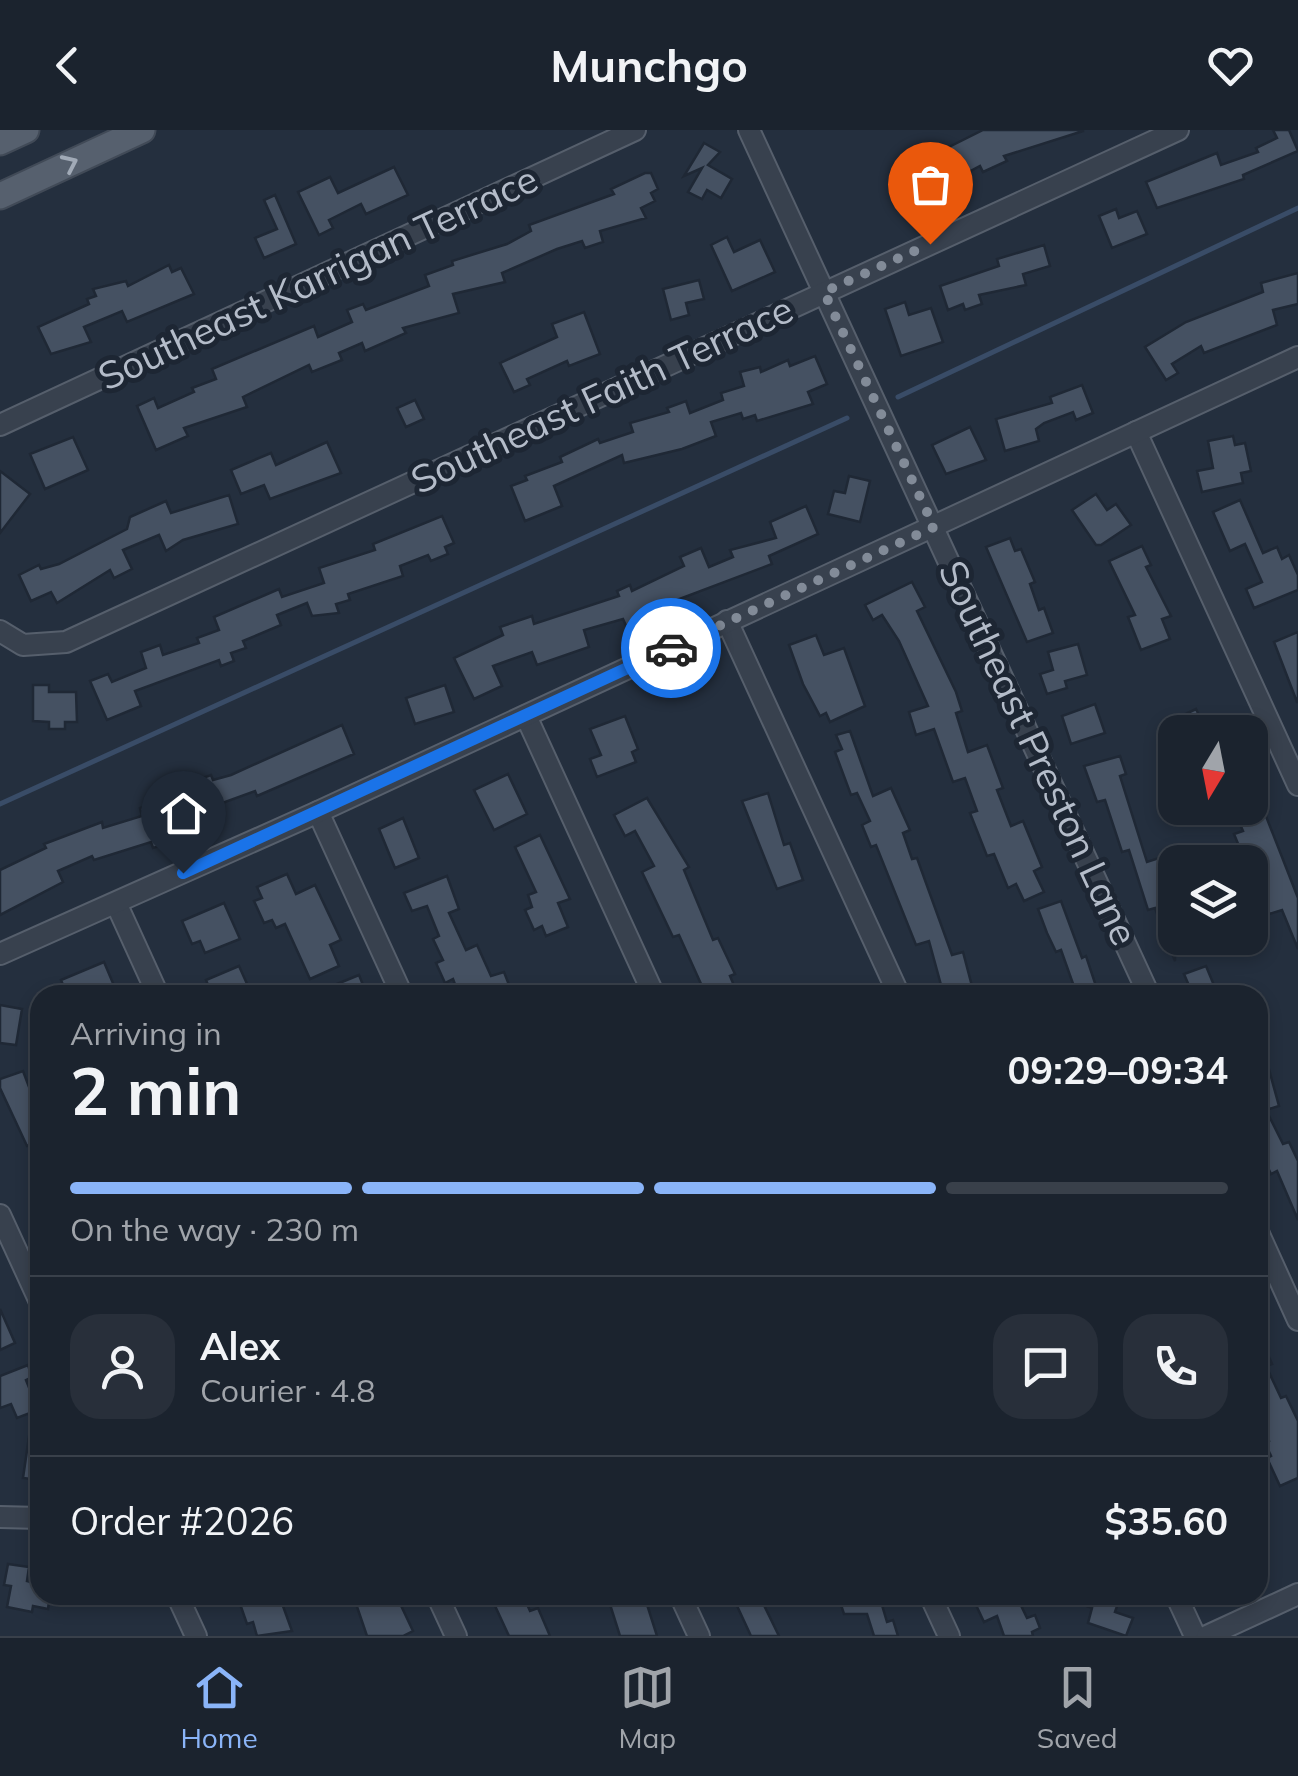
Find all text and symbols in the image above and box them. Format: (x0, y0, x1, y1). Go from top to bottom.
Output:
text: Munchgo (550, 37, 748, 93)
icon: back (40, 38, 95, 93)
icon: heart (1203, 38, 1258, 93)
pin (888, 142, 973, 245)
street label: Southeast Karrigan Terrace (90, 154, 545, 400)
one-way arrow (60, 156, 78, 176)
icon: bag (903, 157, 958, 212)
street label: Southeast Faith Terrace (403, 284, 800, 504)
street label: Southeast Preston Lane (929, 553, 1149, 953)
courier (621, 598, 721, 698)
icon: car (644, 621, 699, 676)
north arrow (1158, 715, 1268, 825)
map controls (1158, 715, 1268, 955)
pin (141, 771, 226, 874)
icon: home (156, 786, 211, 841)
button: layers (1158, 845, 1268, 955)
text: Arriving in (70, 1013, 222, 1053)
text: 09:29–09:34 (1008, 1046, 1228, 1094)
text: 2 min (70, 1050, 241, 1131)
text: On the way · 230 m (70, 1209, 359, 1249)
button: person (70, 1314, 175, 1419)
button: chat (993, 1314, 1098, 1419)
button: phone (1123, 1314, 1228, 1419)
text: Alex (200, 1322, 280, 1370)
text: Courier · 4.8 (200, 1370, 376, 1410)
text: Order #2026 (70, 1497, 294, 1545)
text: $35.60 (1105, 1497, 1228, 1545)
tab: Home (180, 1660, 258, 1755)
tab: Map (618, 1660, 676, 1755)
tab: Saved (1037, 1660, 1118, 1755)

